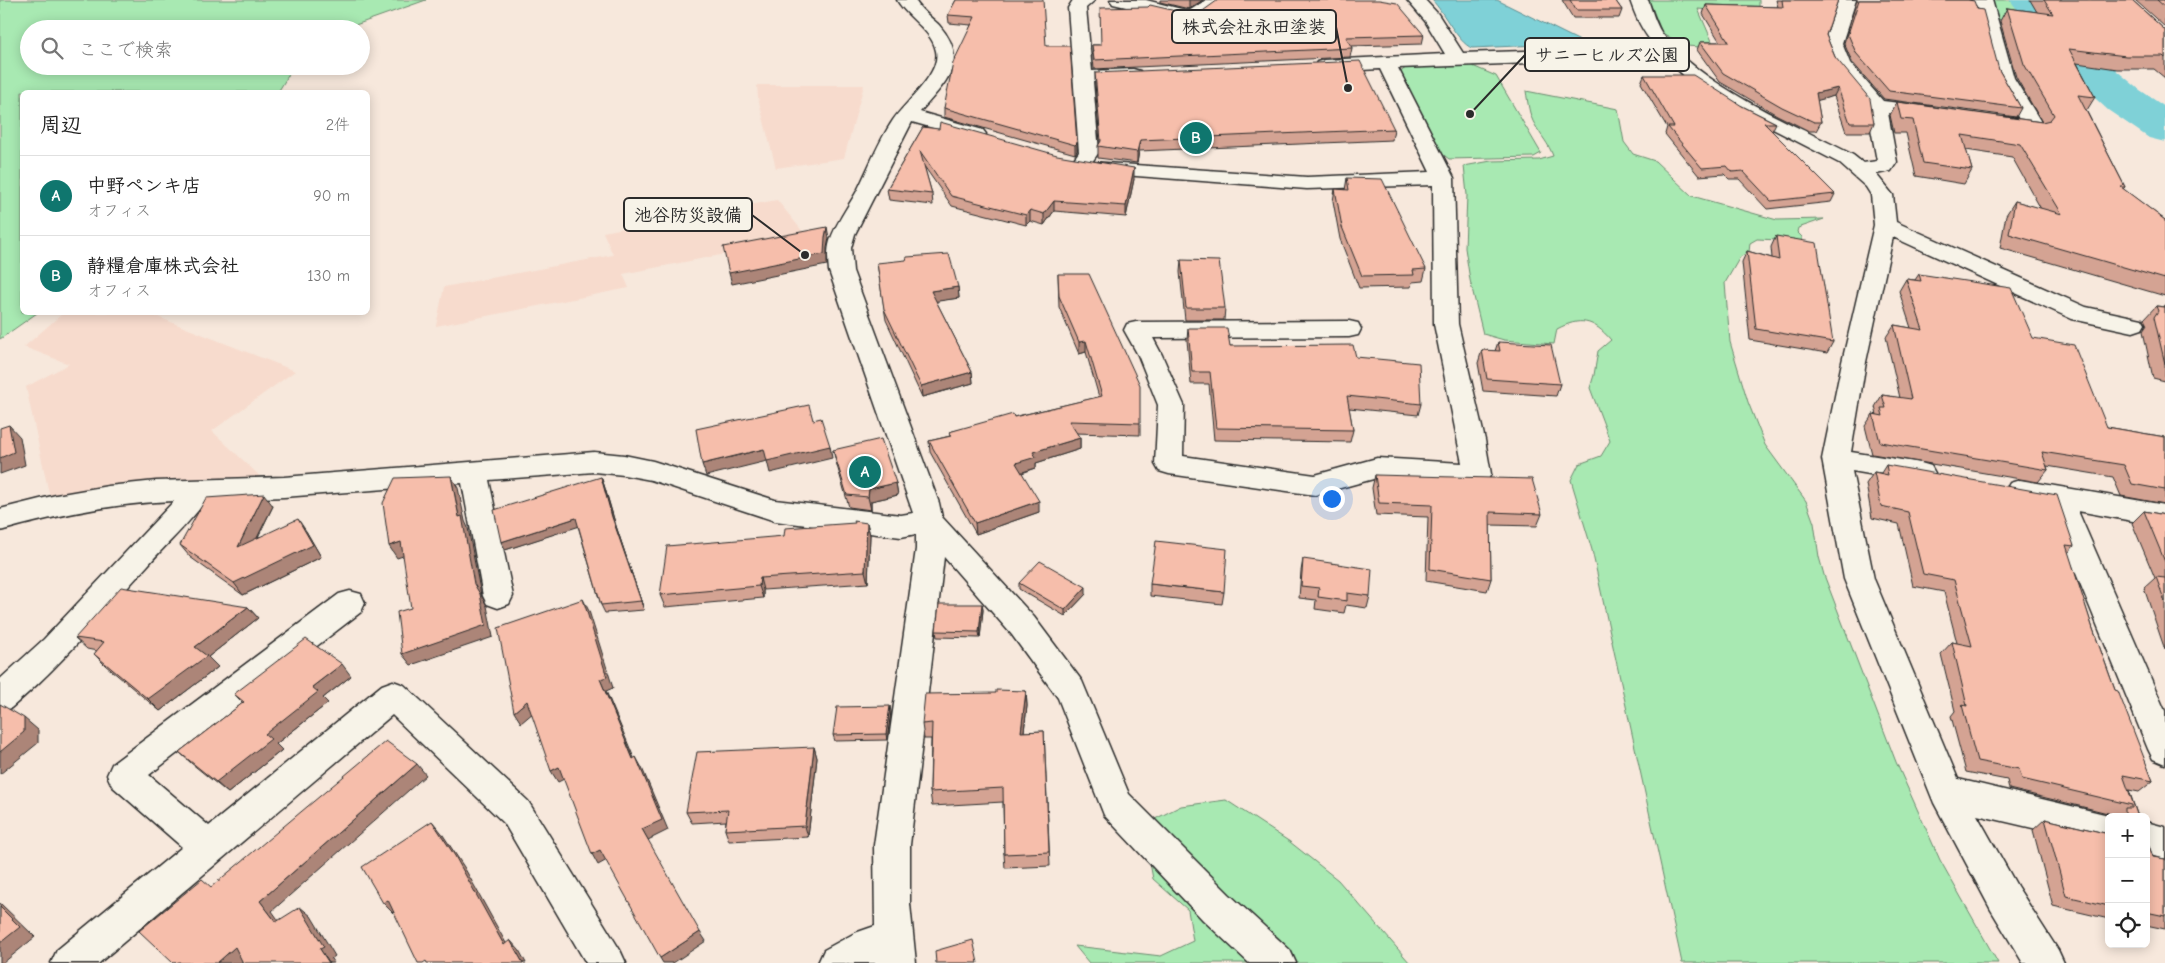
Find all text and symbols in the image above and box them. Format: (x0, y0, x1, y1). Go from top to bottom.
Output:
callout: 株式会社永田塗装 (1172, 10, 1336, 43)
text: 株式会社永田塗装 (1182, 17, 1326, 38)
search box (20, 20, 370, 75)
icon: search (38, 34, 66, 62)
callout: サニーヒルズ公園 (1525, 38, 1689, 71)
text: ここで検索 (78, 39, 173, 61)
text: サニーヒルズ公園 (1535, 45, 1679, 66)
text: 周辺 (40, 113, 82, 137)
text: 2件 (326, 116, 350, 134)
pin: B (1180, 119, 1212, 157)
text: 中野ペンキ店 (87, 175, 201, 197)
text: A (52, 187, 60, 205)
text: 90 m (313, 187, 350, 205)
callout: 池谷防災設備 (624, 198, 752, 231)
text: オフィス (87, 202, 151, 220)
text: 池谷防災設備 (634, 205, 742, 226)
text: 静糧倉庫株式会社 (87, 255, 239, 277)
text: B (51, 267, 61, 285)
text: 130 m (307, 267, 350, 285)
text: オフィス (87, 282, 151, 300)
pin: A (849, 453, 881, 491)
your location (1319, 486, 1345, 512)
map controls (2105, 813, 2150, 948)
button: + (2105, 813, 2150, 858)
button: − (2105, 858, 2150, 903)
button: locate (2105, 903, 2150, 948)

